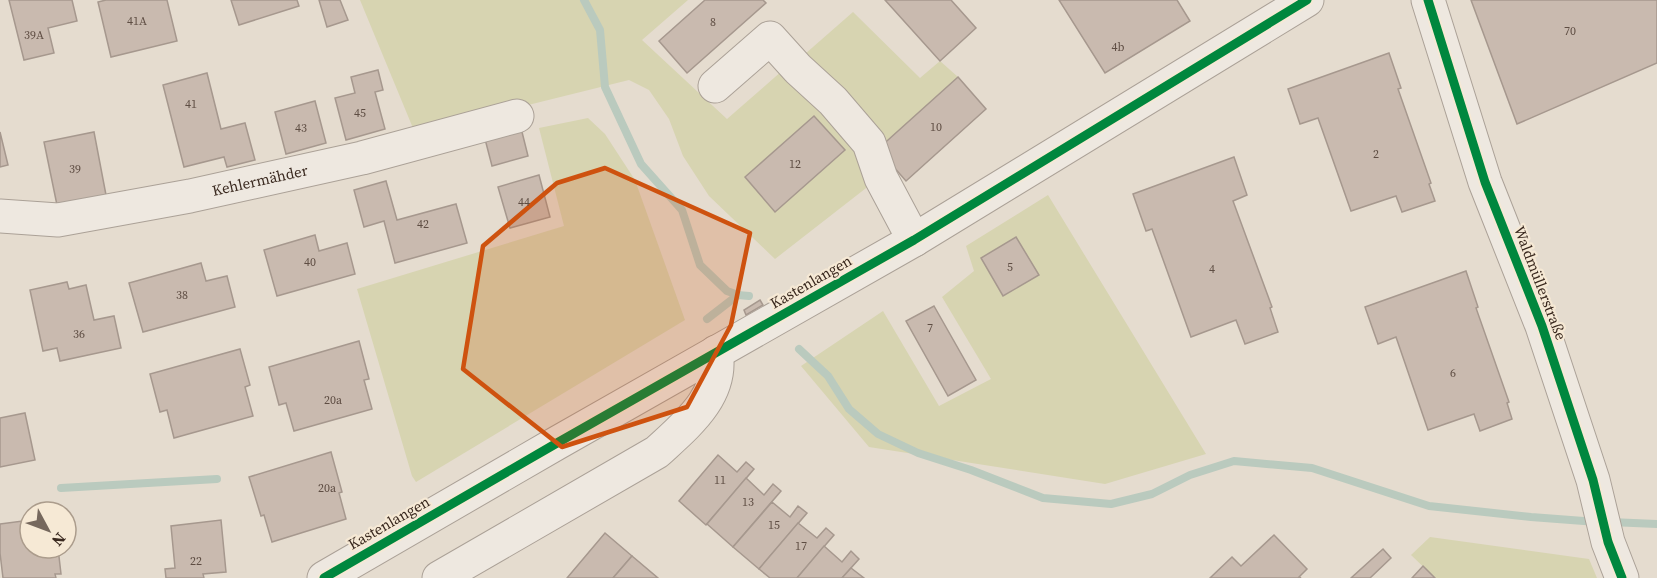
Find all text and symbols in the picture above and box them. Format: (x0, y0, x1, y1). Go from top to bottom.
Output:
house number: 41A (127, 13, 147, 29)
house number: 8 (710, 14, 716, 30)
house number: 70 (1564, 23, 1576, 39)
house number: 39A (24, 27, 44, 43)
house number: 4b (1112, 39, 1125, 55)
house number: 41 (185, 96, 197, 112)
house number: 45 (354, 105, 366, 121)
house number: 10 (930, 119, 942, 135)
house number: 43 (295, 120, 307, 136)
house number: 2 (1373, 146, 1379, 162)
house number: 12 (789, 156, 801, 172)
street label: Kehlermähder (210, 159, 310, 201)
house number: 39 (69, 161, 81, 177)
house number: 44 (518, 194, 530, 210)
house number: 42 (417, 216, 429, 232)
street label: Waldmüllerstraße (1509, 223, 1572, 343)
street label: Kastenlangen (766, 250, 855, 313)
house number: 40 (304, 254, 316, 270)
house number: 5 (1007, 259, 1013, 275)
house number: 4 (1209, 261, 1215, 277)
house number: 38 (176, 287, 188, 303)
house number: 7 (927, 320, 933, 336)
house number: 36 (73, 326, 85, 342)
house number: 6 (1450, 365, 1456, 381)
house number: 20a (324, 392, 343, 408)
house number: 11 (714, 472, 726, 488)
house number: 20a (318, 480, 337, 496)
street label: Kastenlangen (344, 491, 433, 554)
house number: 13 (742, 494, 754, 510)
north arrow (18, 500, 78, 560)
house number: 15 (768, 517, 780, 533)
text: N (47, 528, 71, 552)
house number: 17 (795, 538, 807, 554)
house number: 22 (190, 553, 202, 569)

